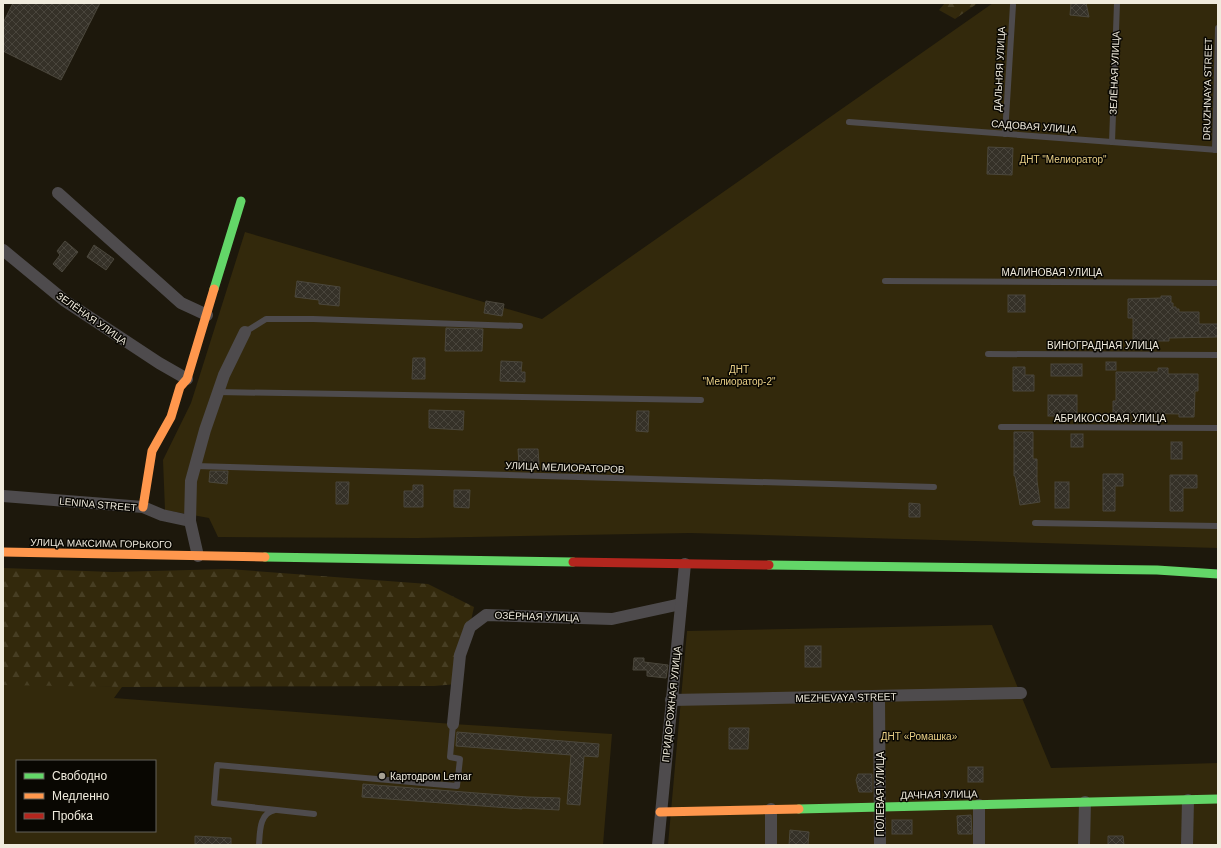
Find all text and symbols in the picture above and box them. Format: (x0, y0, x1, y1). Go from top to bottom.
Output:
street label: ДАЛЬНЯЯ УЛИЦА (992, 26, 1007, 112)
street label: ЗЕЛЁНАЯ УЛИЦА (1108, 31, 1121, 115)
street label: DRUZHNAYA STREET (1201, 38, 1214, 140)
street label: САДОВАЯ УЛИЦА (991, 118, 1077, 135)
park label: ДНТ "Мелиоратор" (1019, 154, 1107, 165)
street label: МАЛИНОВАЯ УЛИЦА (1002, 267, 1103, 278)
street label: ЗЕЛЁНАЯ УЛИЦА (54, 290, 129, 347)
street label: ВИНОГРАДНАЯ УЛИЦА (1047, 340, 1159, 351)
park label: ДНТ "Мелиоратор-2" (702, 364, 776, 387)
street label: АБРИКОСОВАЯ УЛИЦА (1054, 413, 1166, 424)
street label: УЛИЦА МЕЛИОРАТОРОВ (505, 460, 625, 475)
street label: LENINA STREET (59, 496, 137, 513)
street label: УЛИЦА МАКСИМА ГОРЬКОГО (30, 537, 172, 550)
street label: ОЗЁРНАЯ УЛИЦА (494, 610, 580, 623)
street label: ПРИДОРОЖНАЯ УЛИЦА (660, 645, 683, 763)
street label: MEZHEVAYA STREET (795, 691, 897, 704)
park label: ДНТ «Ромашка» (881, 731, 958, 742)
street label: ПОЛЕВАЯ УЛИЦА (875, 751, 886, 836)
legend (16, 760, 156, 832)
text: Свободно (52, 769, 107, 783)
marker: Картодром Lemar (377, 771, 387, 781)
place label: Картодром Lemar (390, 771, 472, 782)
street label: ДАЧНАЯ УЛИЦА (900, 788, 978, 801)
text: Медленно (52, 789, 109, 803)
text: Пробка (52, 809, 93, 823)

